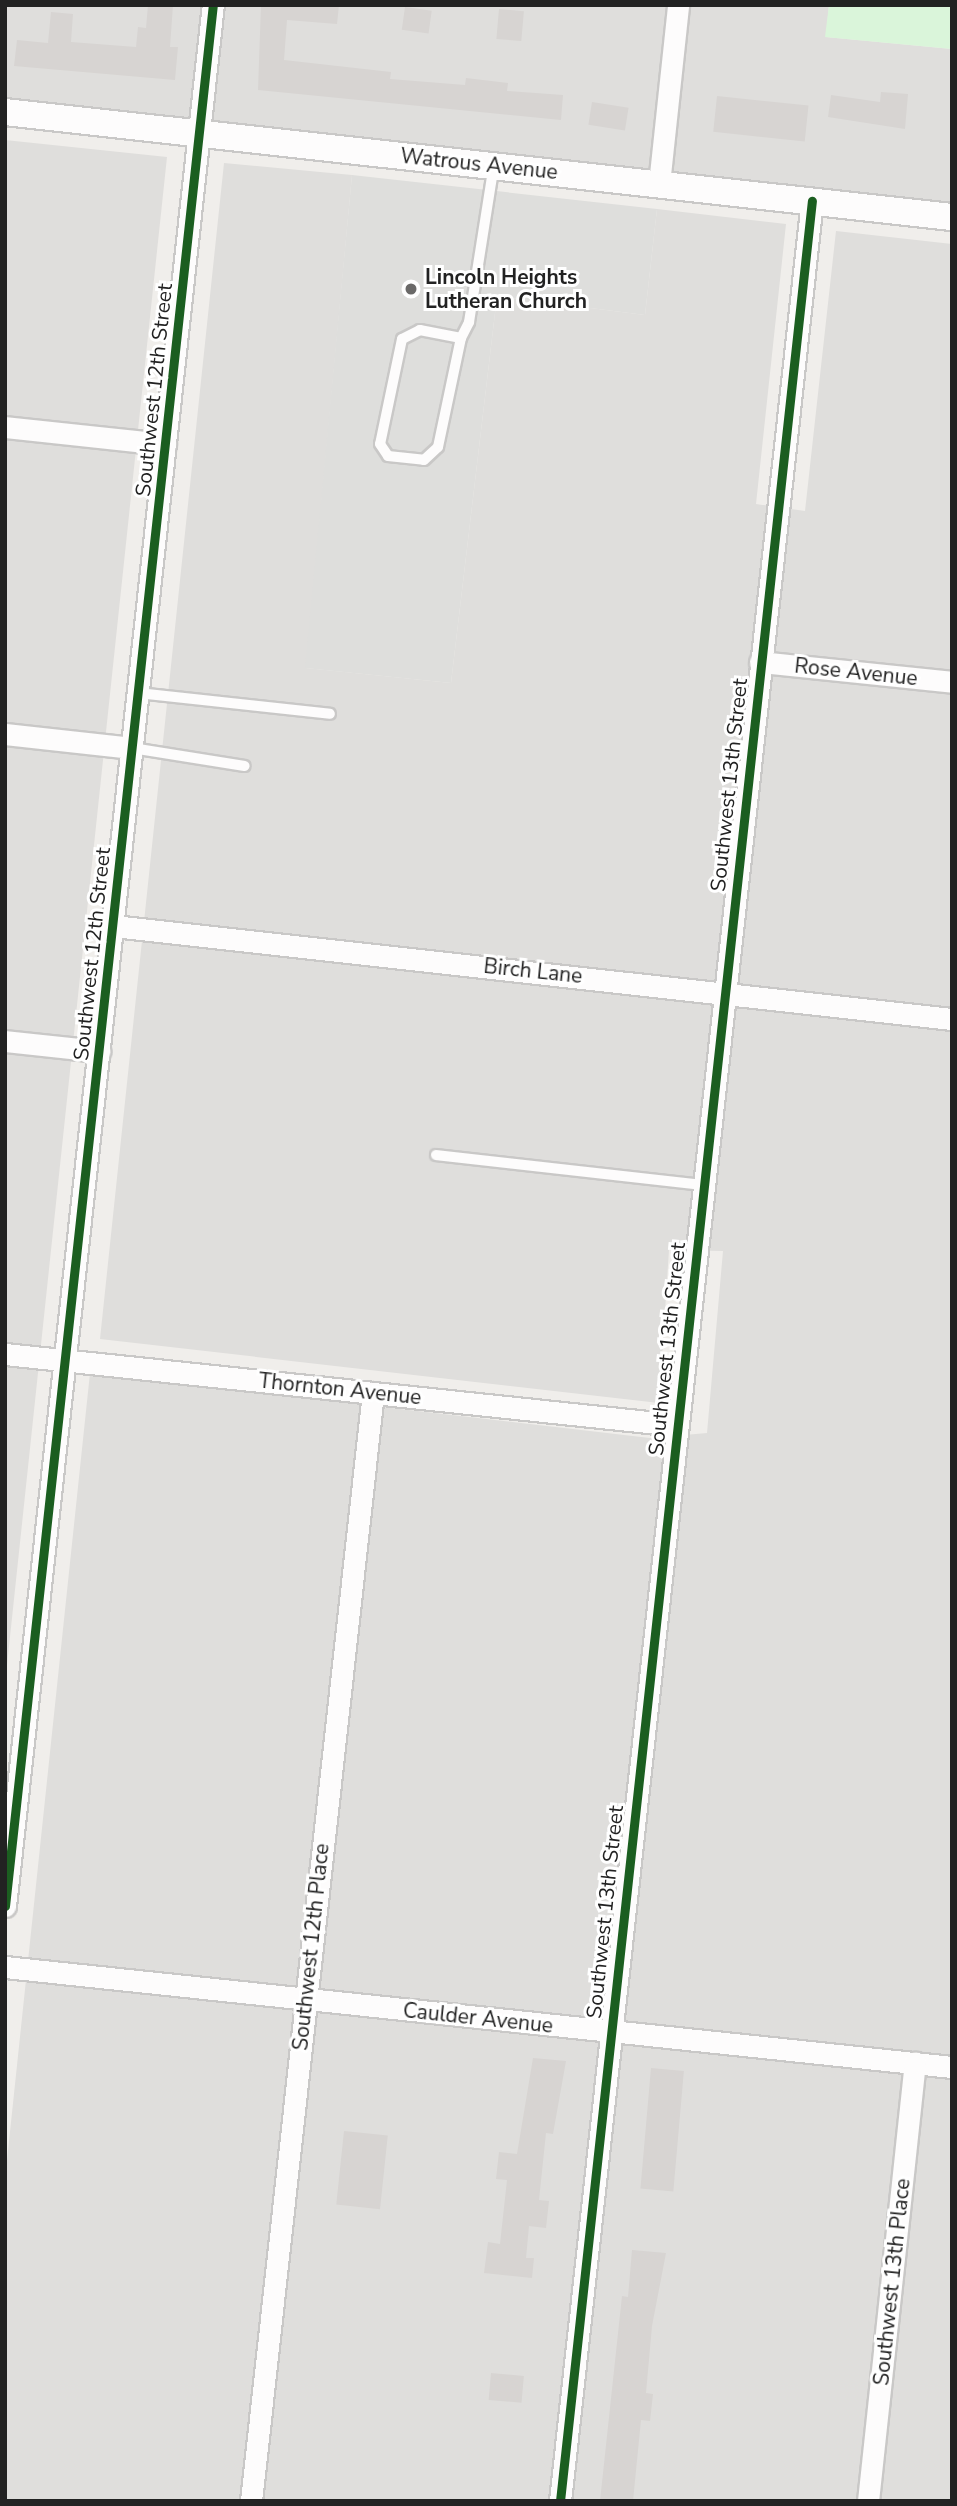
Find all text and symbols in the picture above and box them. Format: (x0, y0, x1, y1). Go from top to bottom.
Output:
street label: Watrous Avenue (399, 143, 559, 185)
place label: Lincoln Heights Lutheran Church (425, 264, 587, 314)
marker: Lincoln Heights Lutheran Church (403, 281, 419, 297)
street label: Southwest 12th Street (130, 282, 178, 498)
street label: Rose Avenue (793, 653, 919, 691)
street label: Southwest 13th Street (705, 677, 753, 893)
street label: Southwest 12th Street (68, 846, 116, 1062)
street label: Birch Lane (482, 953, 584, 989)
street label: Southwest 13th Street (643, 1241, 691, 1457)
street label: Thornton Avenue (257, 1368, 423, 1410)
street label: Southwest 13th Street (581, 1804, 629, 2020)
street label: Southwest 12th Place (288, 1842, 334, 2052)
street label: Caulder Avenue (402, 1998, 554, 2038)
street label: Southwest 13th Place (869, 2177, 915, 2387)

